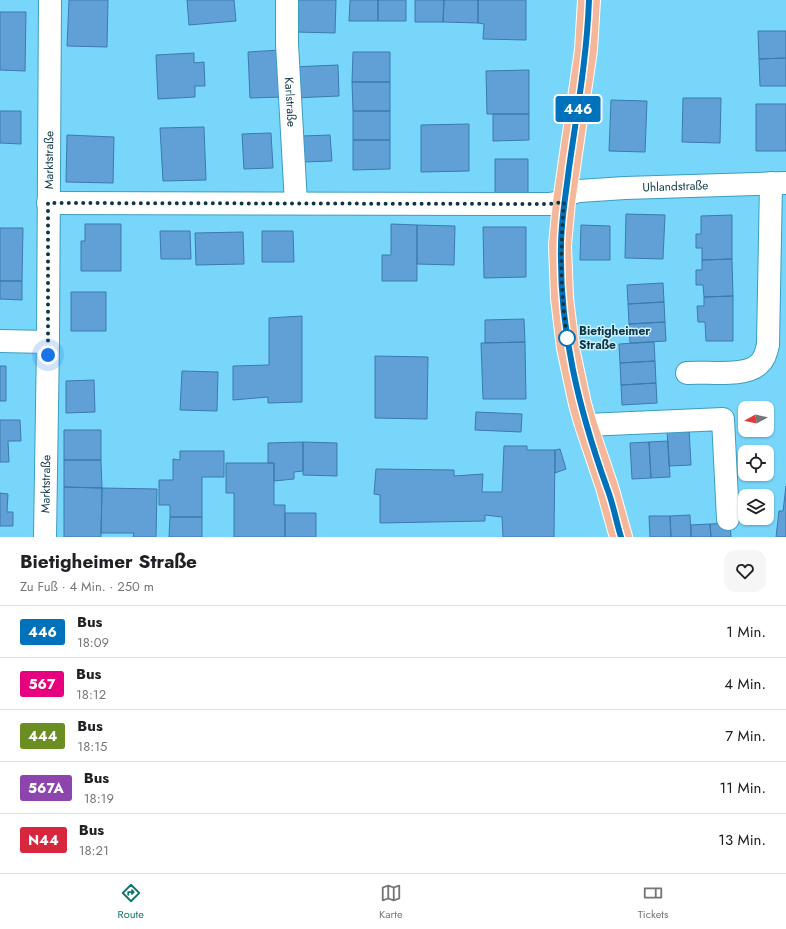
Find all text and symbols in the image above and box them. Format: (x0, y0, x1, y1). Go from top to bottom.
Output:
street label: Karlstraße (280, 76, 301, 127)
line badge: 446 (555, 96, 601, 122)
text: 446 (564, 99, 592, 119)
street label: Marktstraße (40, 131, 58, 189)
street label: Uhlandstraße (642, 176, 709, 196)
place label: Bietigheimer Straße (579, 322, 650, 354)
marker: Bietigheimer Straße (558, 329, 576, 347)
your location (38, 345, 58, 365)
north arrow (738, 401, 774, 437)
map controls (738, 401, 774, 525)
button: locate (738, 445, 774, 481)
street label: Marktstraße (36, 455, 55, 513)
button: layers (738, 489, 774, 525)
text: Bietigheimer Straße (20, 548, 197, 575)
button: heart (724, 550, 766, 592)
text: Zu Fuß · 4 Min. · 250 m (20, 577, 154, 596)
text: Bus (77, 611, 102, 633)
text: 1 Min. (726, 621, 766, 643)
text: 446 (28, 622, 57, 642)
text: 18:09 (77, 633, 109, 652)
text: Bus (76, 663, 101, 685)
text: 4 Min. (724, 673, 766, 695)
text: 567 (29, 674, 55, 694)
text: 18:12 (76, 685, 106, 704)
text: Bus (77, 715, 103, 737)
text: 7 Min. (725, 725, 766, 747)
text: 444 (28, 726, 57, 746)
text: 18:15 (77, 737, 107, 756)
text: Bus (84, 767, 109, 789)
text: 11 Min. (720, 777, 766, 799)
text: 567A (28, 778, 64, 798)
text: 18:19 (84, 789, 114, 808)
text: Bus (79, 819, 104, 841)
text: 13 Min. (718, 829, 766, 851)
text: N44 (28, 830, 59, 850)
text: 18:21 (79, 841, 109, 860)
tab: Route (118, 882, 144, 922)
tab: Karte (379, 882, 403, 922)
tab: Tickets (638, 882, 668, 922)

